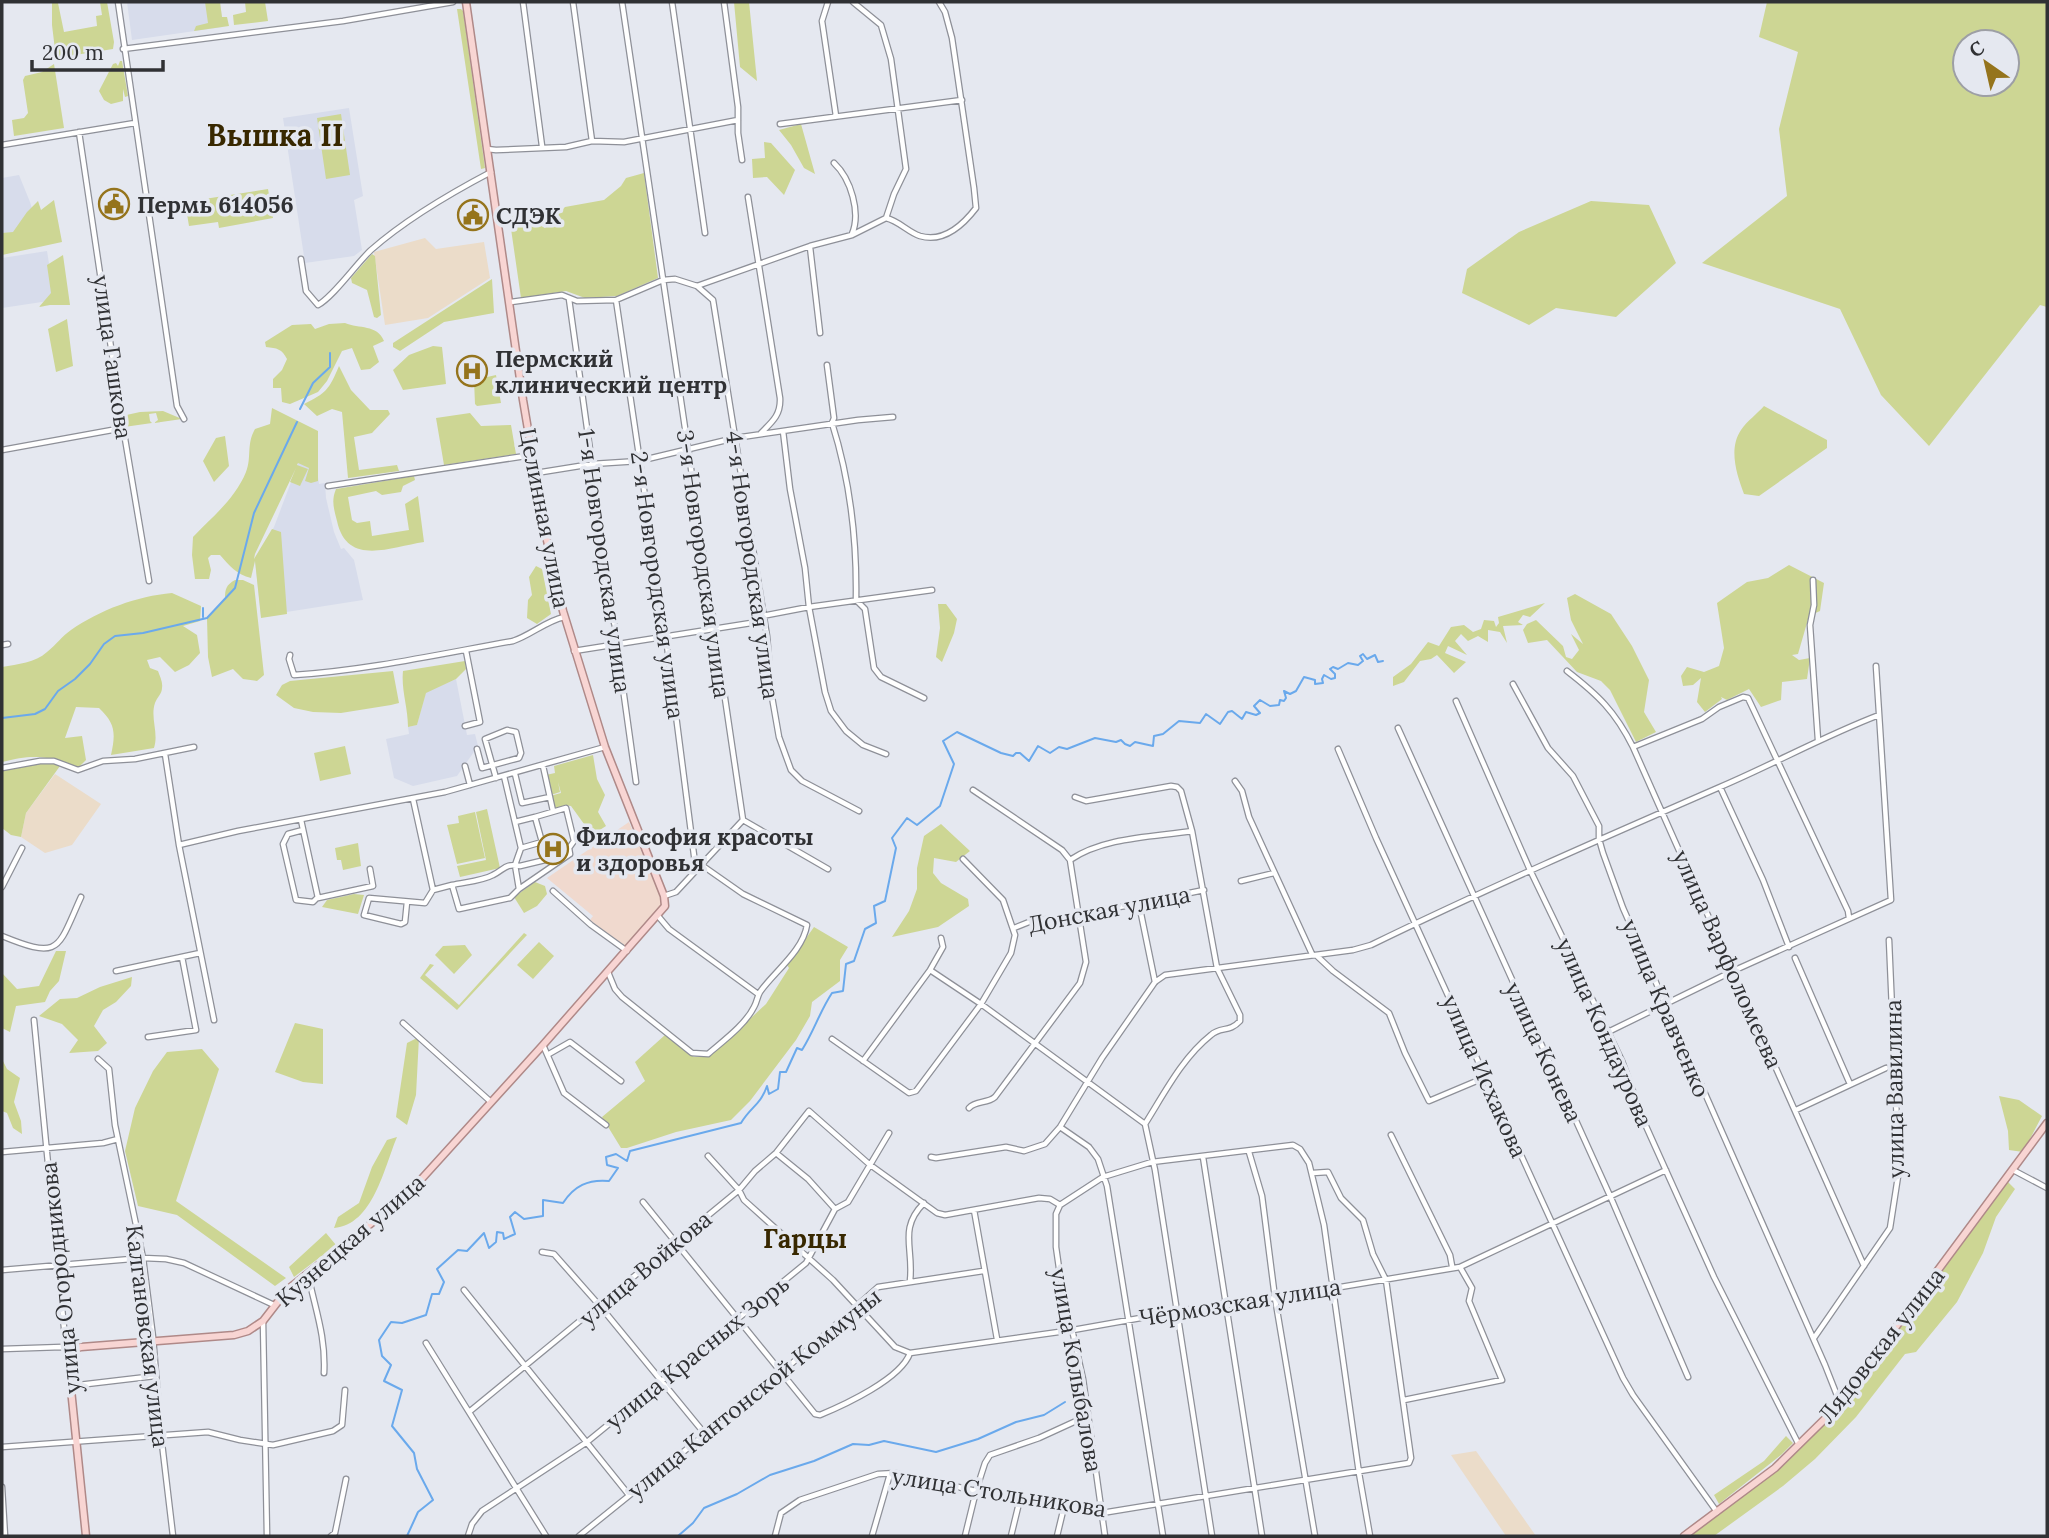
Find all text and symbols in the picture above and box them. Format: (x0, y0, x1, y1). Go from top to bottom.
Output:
scale bar (32, 28, 163, 72)
north arrow (1951, 28, 2021, 98)
text: С (1964, 35, 1989, 63)
text: 200 m (42, 39, 104, 66)
district label: Вышка II (206, 116, 344, 154)
public building icon: Пермь 614056 (97, 187, 131, 221)
place label: Пермь 614056 (137, 190, 294, 219)
public building icon: СДЭК (456, 198, 490, 232)
place label: СДЭК (496, 201, 562, 230)
street label: улица Гашкова (87, 273, 139, 441)
place label: Пермский клинический центр (495, 344, 727, 399)
hospital icon: Пермский клинический центр (455, 354, 489, 388)
street label: Целинная улица (513, 425, 577, 611)
street label: 1-я Новгородская улица (572, 427, 638, 695)
street label: 3-я Новгородская улица (671, 428, 737, 700)
street label: 4-я Новгородская улица (720, 429, 786, 701)
street label: 2-я Новгородская улица (625, 449, 691, 721)
place label: Философия красоты и здоровья (576, 822, 814, 877)
hospital icon: Философия красоты и здоровья (536, 832, 570, 866)
street label: улица Варфоломеева (1667, 845, 1789, 1073)
street label: Донская улица (1025, 879, 1193, 939)
street label: улица Кравченко (1615, 915, 1717, 1101)
street label: улица Кондаурова (1550, 933, 1660, 1131)
street label: улица Конева (1499, 977, 1589, 1127)
street label: улица Исхакова (1436, 990, 1534, 1162)
street label: улица Вавилина (1878, 999, 1910, 1179)
street label: улица Огородникова (33, 1161, 87, 1395)
street label: Кузнецкая улица (270, 1167, 430, 1312)
street label: улица Войкова (573, 1204, 717, 1332)
district label: Гарцы (763, 1222, 847, 1255)
street label: Калгановская улица (120, 1223, 176, 1449)
street label: Лядовская улица (1811, 1262, 1951, 1428)
street label: улица Колыбалова (1045, 1266, 1109, 1475)
street label: улица Красных Зорь (599, 1269, 795, 1435)
street label: Чёрмозская улица (1137, 1272, 1343, 1332)
street label: улица Кантонской Коммуны (621, 1282, 887, 1504)
street label: улица Стольникова (890, 1461, 1108, 1523)

